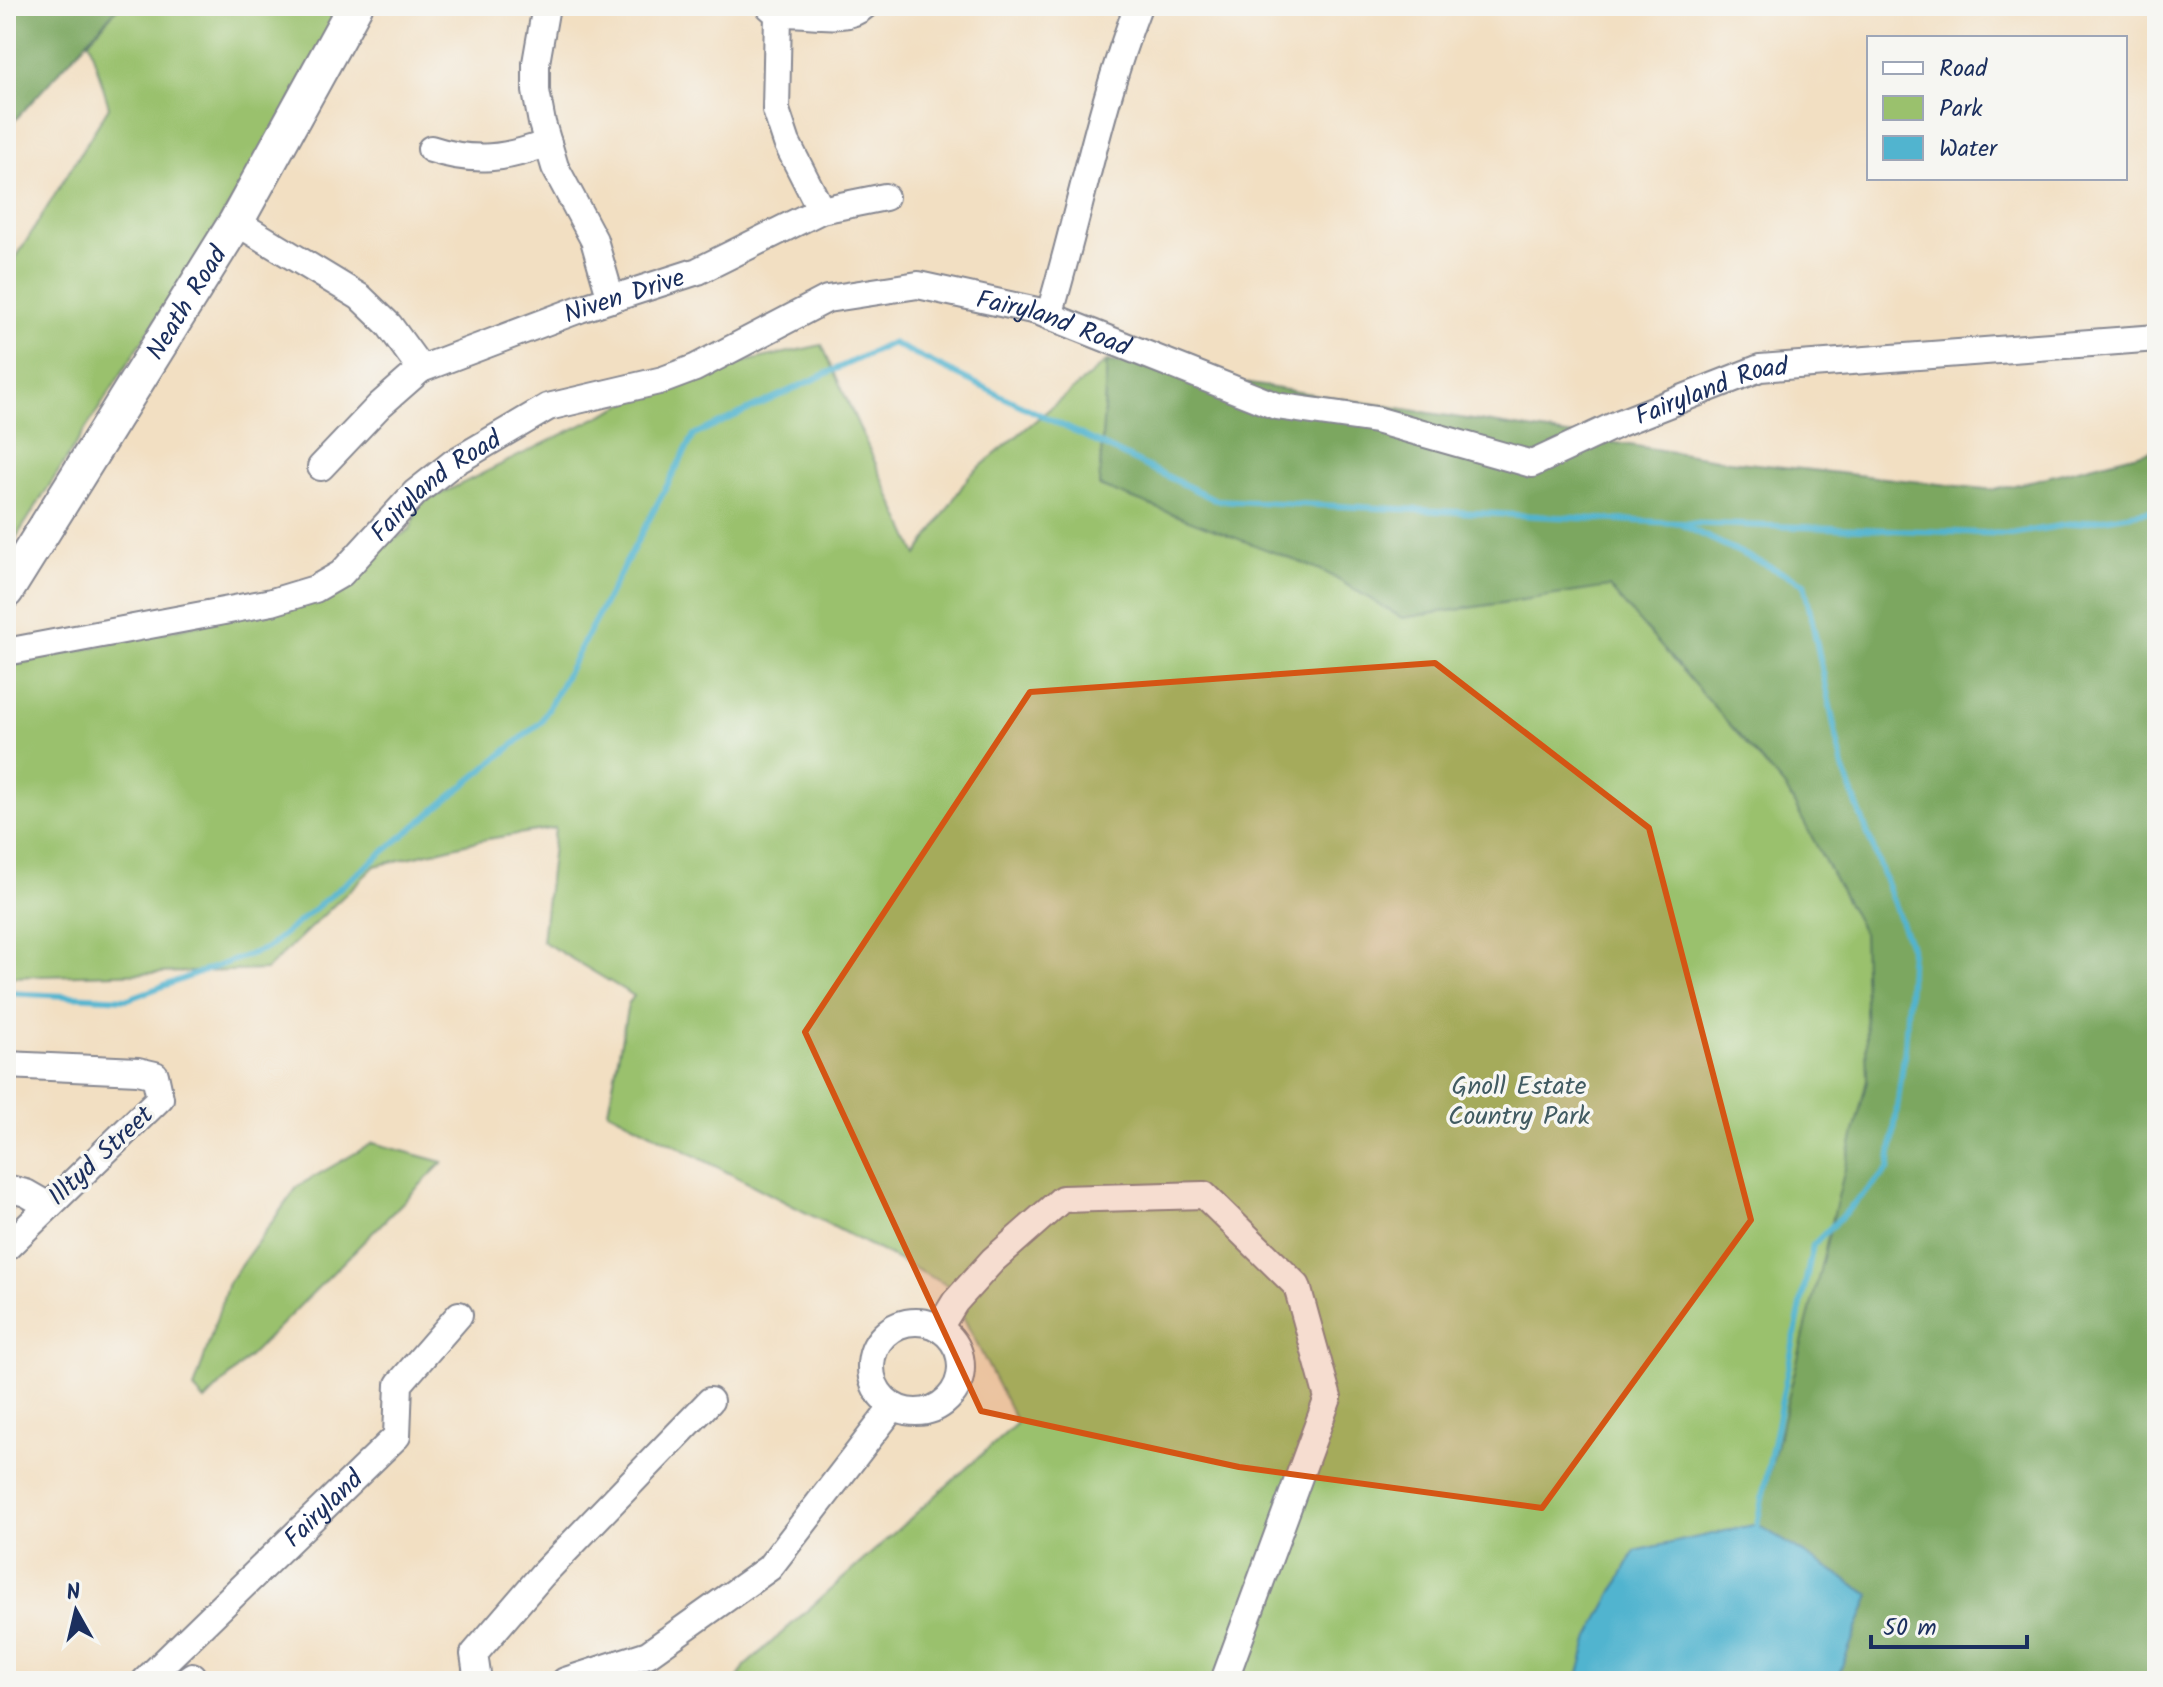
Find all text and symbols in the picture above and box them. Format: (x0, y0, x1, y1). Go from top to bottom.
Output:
legend (1867, 36, 2127, 180)
text: Road (1939, 50, 1988, 89)
text: Park (1939, 90, 1983, 129)
text: Water (1939, 130, 1999, 169)
street label: Neath Road (136, 237, 240, 369)
street label: Niven Drive (558, 258, 691, 336)
street label: Fairyland Road (972, 279, 1137, 369)
street label: Fairyland Road (1629, 347, 1790, 438)
street label: Fairyland Road (361, 419, 511, 553)
park label: Gnoll Estate Country Park (1448, 1066, 1591, 1138)
street label: Illtyd Street (39, 1095, 165, 1217)
street label: Fairyland (274, 1460, 375, 1559)
north arrow (36, 1571, 116, 1651)
text: N (64, 1575, 83, 1612)
scale bar (1871, 1599, 2027, 1649)
text: 50 m (1883, 1609, 1937, 1648)

